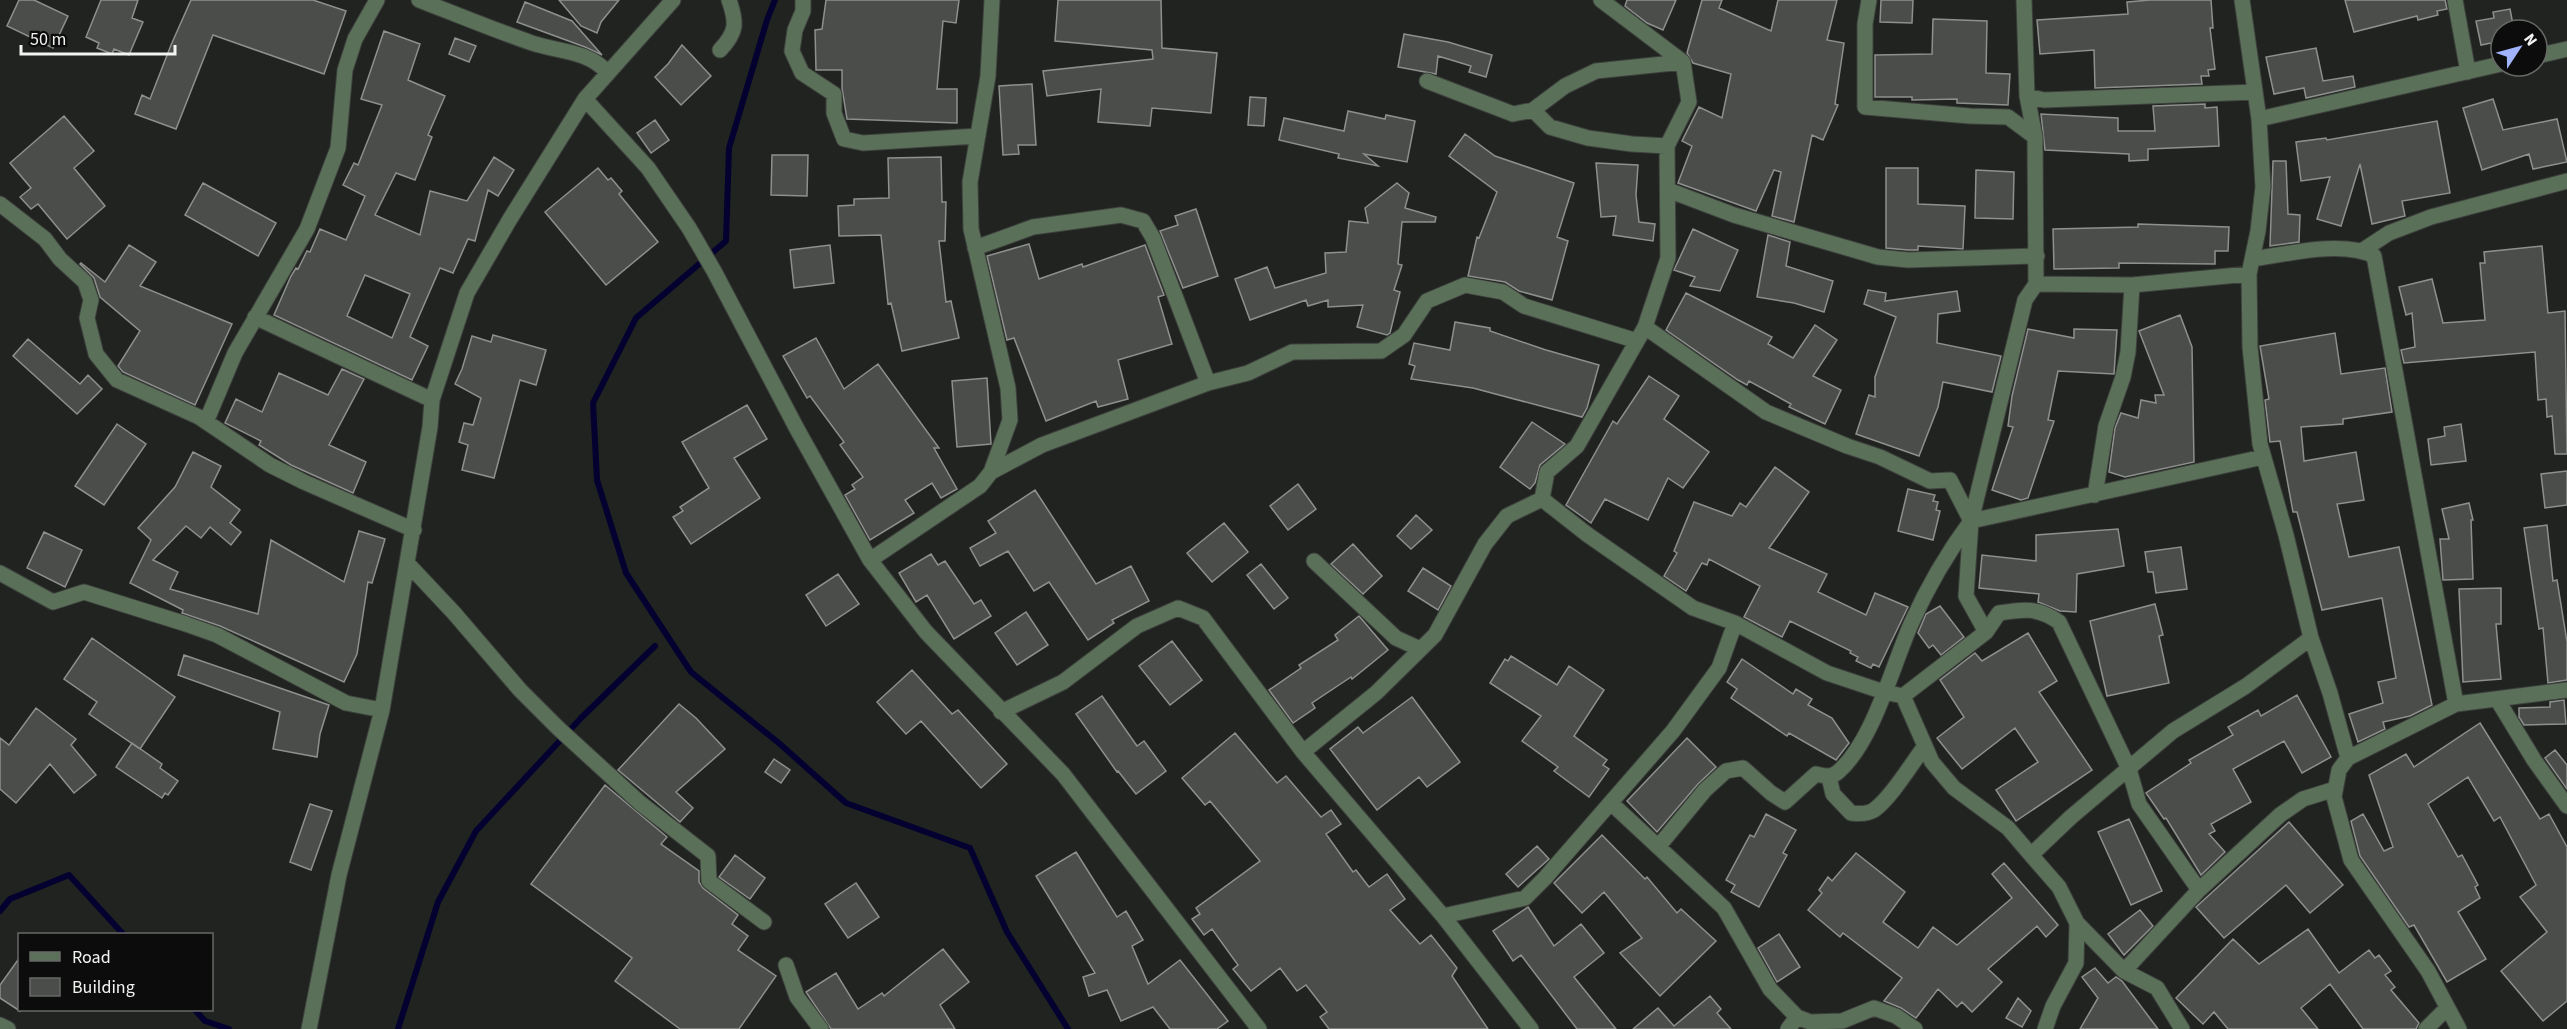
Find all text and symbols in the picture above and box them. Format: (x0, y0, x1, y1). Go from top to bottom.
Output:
scale bar (21, 18, 176, 56)
north arrow (2489, 18, 2549, 78)
text: 50 m (30, 27, 66, 52)
text: N (2518, 29, 2542, 51)
legend (18, 933, 213, 1011)
text: Road (72, 945, 111, 970)
text: Building (72, 975, 135, 1000)

